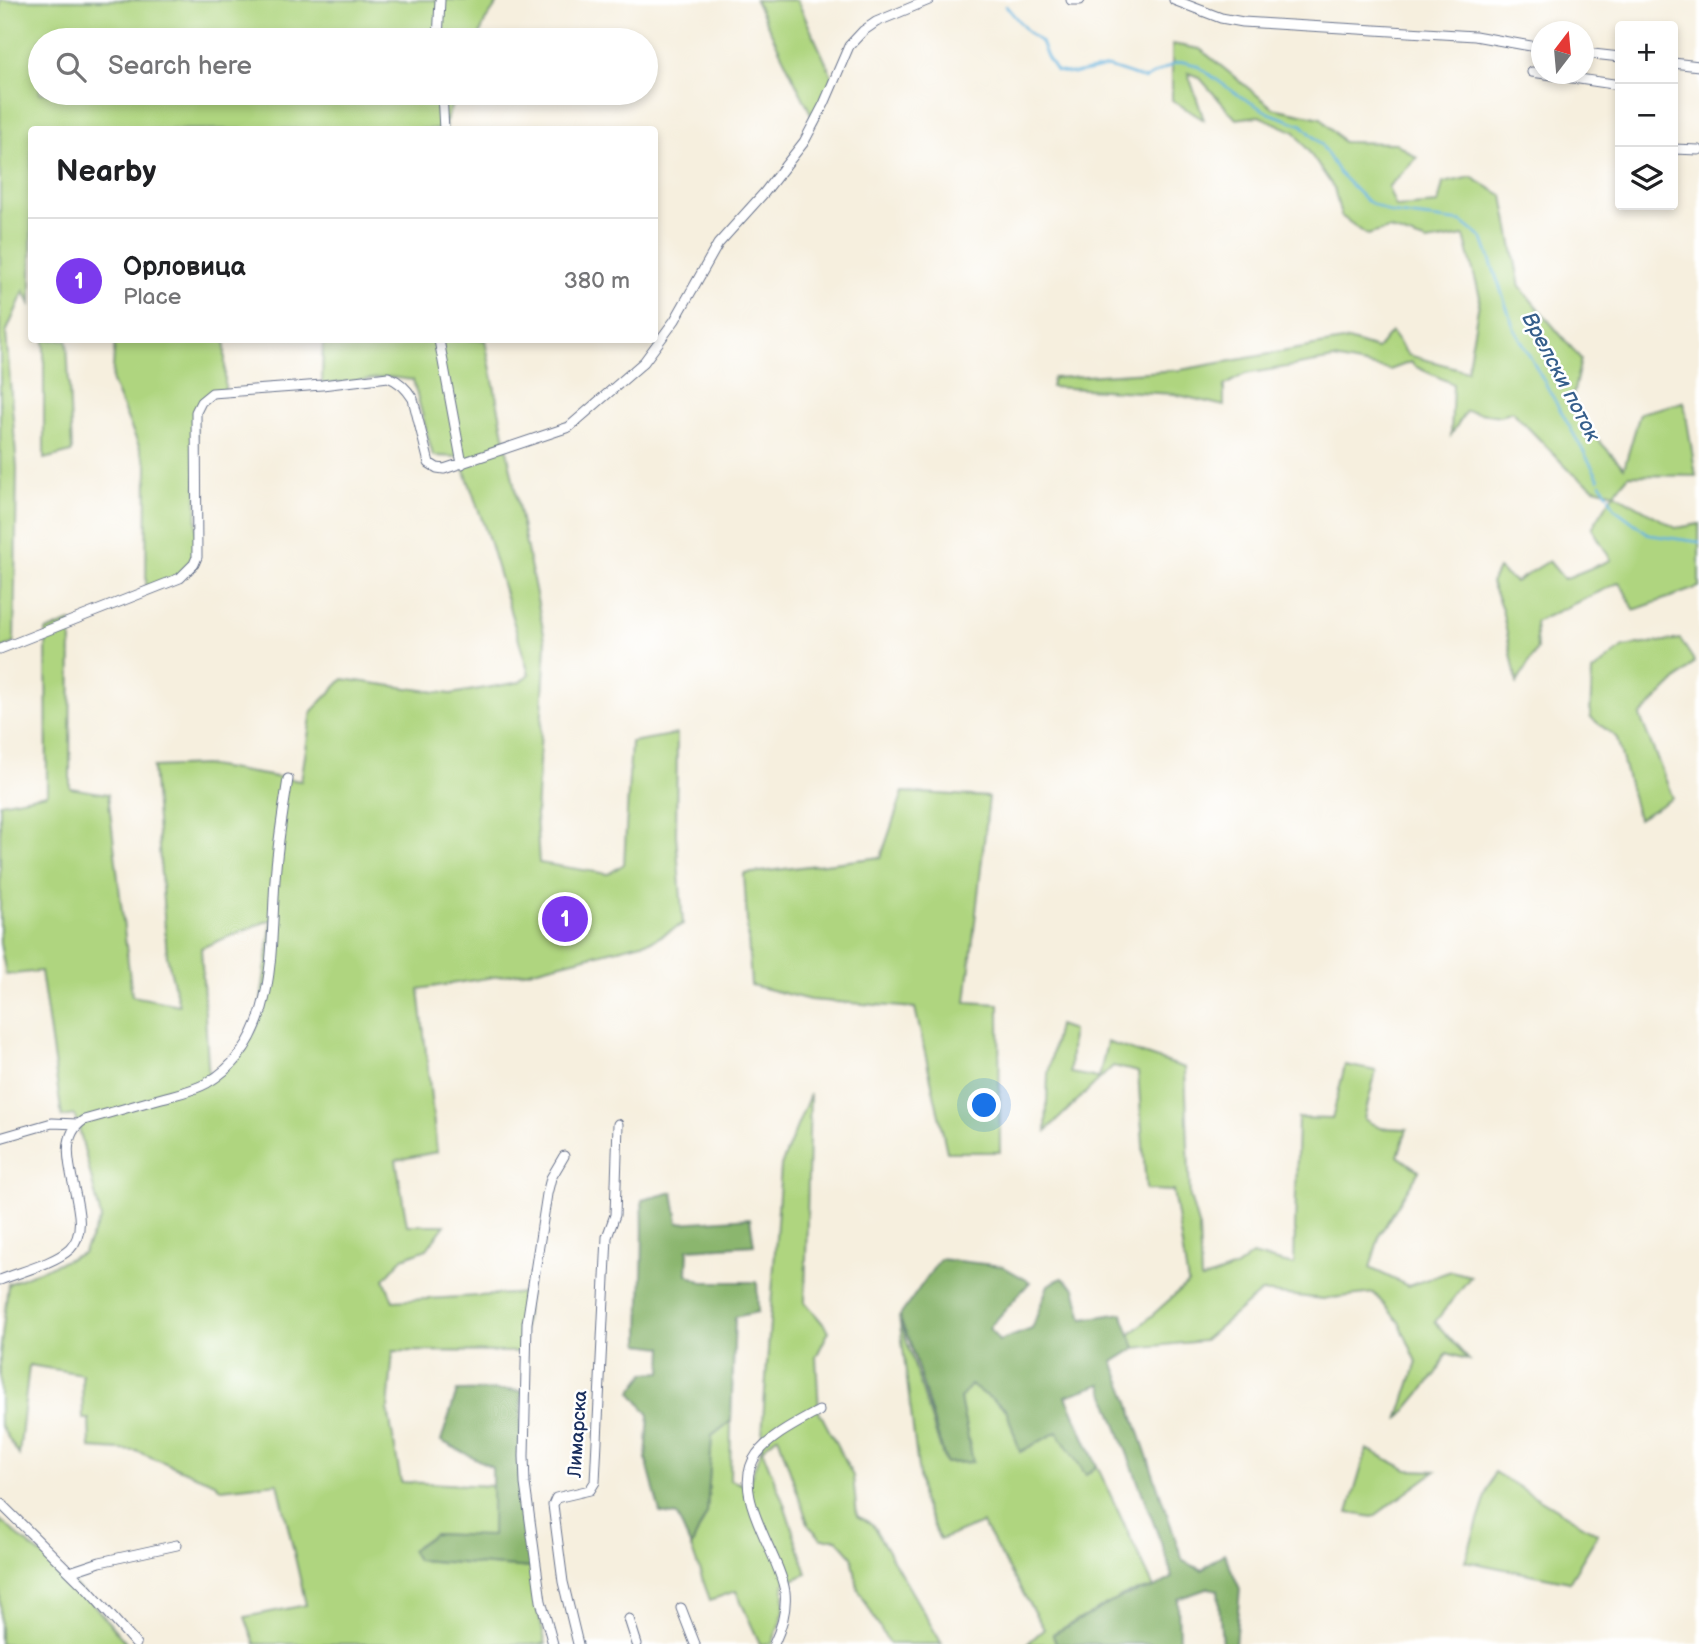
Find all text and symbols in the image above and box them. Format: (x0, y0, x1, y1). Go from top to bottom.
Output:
north arrow (1531, 21, 1594, 84)
map controls (1615, 21, 1678, 210)
button: + (1615, 21, 1678, 84)
search box (28, 28, 658, 105)
icon: search (52, 48, 90, 86)
text: Search here (108, 51, 252, 82)
button: − (1615, 84, 1678, 147)
button: layers (1615, 147, 1678, 210)
text: Nearby (56, 154, 156, 190)
text: Орловица (123, 252, 246, 283)
text: 1 (74, 267, 84, 295)
text: 380 m (564, 267, 630, 295)
text: Place (123, 283, 181, 311)
water label: Врелски поток (1516, 308, 1606, 447)
pin: 1 (542, 893, 588, 945)
your location (967, 1088, 1001, 1122)
street label: Лимарска (563, 1390, 593, 1479)

